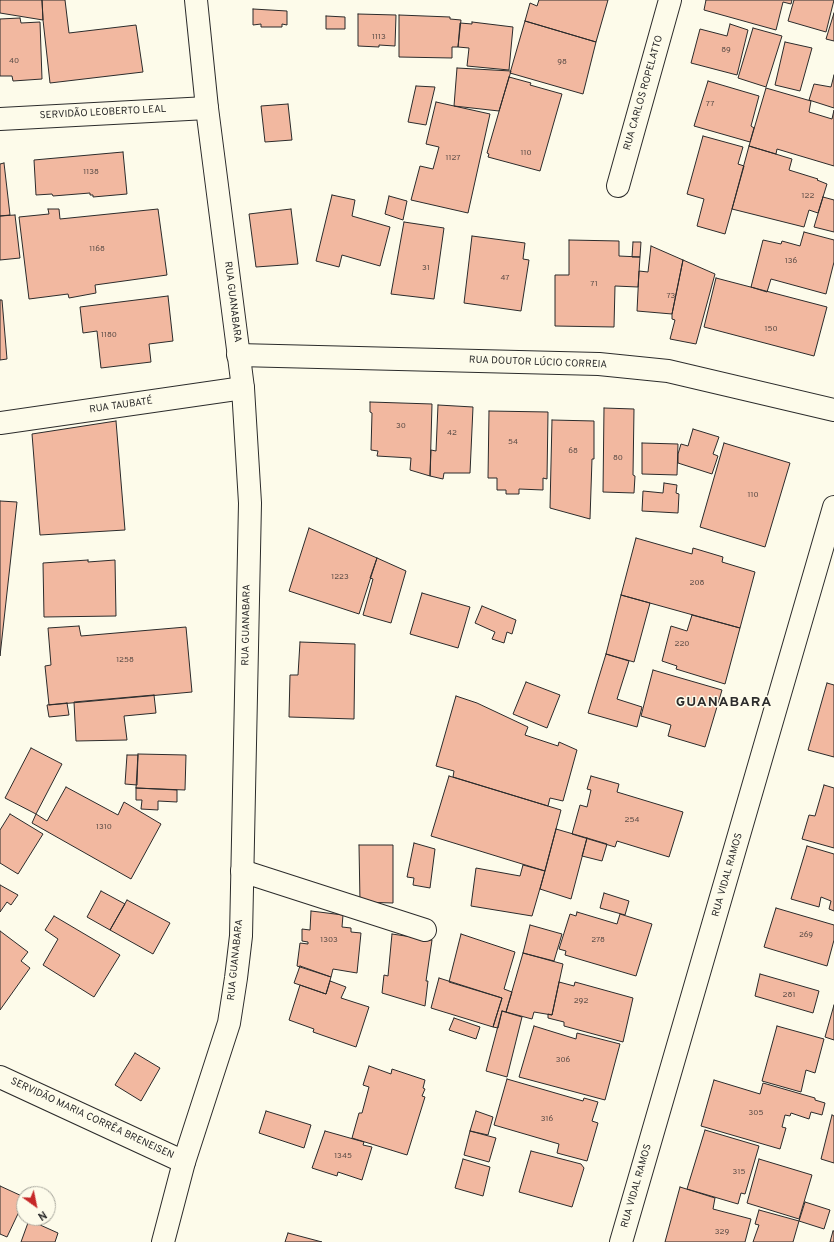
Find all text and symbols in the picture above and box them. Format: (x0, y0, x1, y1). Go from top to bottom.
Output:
house number: 1113 (372, 32, 386, 42)
street label: RUA CARLOS ROPELATTO (622, 34, 666, 152)
house number: 89 (721, 45, 731, 55)
house number: 40 (9, 56, 19, 66)
house number: 98 (557, 57, 567, 67)
house number: 77 (706, 99, 714, 109)
street label: SERVIDÃO LEOBERTO LEAL (39, 104, 167, 122)
house number: 110 (520, 148, 532, 158)
house number: 1127 (446, 153, 460, 163)
house number: 1138 (83, 167, 99, 177)
house number: 122 (802, 191, 814, 201)
house number: 1168 (89, 244, 105, 254)
house number: 136 (785, 256, 797, 266)
street label: RUA GUANABARA (221, 261, 243, 343)
house number: 31 (422, 263, 430, 273)
house number: 47 (500, 273, 510, 283)
house number: 71 (590, 279, 598, 289)
house number: 73 (667, 291, 675, 301)
house number: 150 (764, 324, 778, 334)
house number: 1180 (101, 330, 117, 340)
street label: RUA DOUTOR LÚCIO CORREIA (469, 355, 607, 371)
street label: RUA TAUBATÉ (89, 396, 153, 416)
house number: 30 (396, 421, 406, 431)
house number: 42 (447, 428, 457, 438)
house number: 54 (508, 437, 518, 447)
house number: 68 (568, 446, 578, 456)
house number: 80 (613, 453, 623, 463)
house number: 110 (747, 490, 759, 500)
house number: 1223 (331, 572, 349, 582)
house number: 208 (690, 578, 704, 588)
street label: RUA GUANABARA (240, 584, 254, 666)
house number: 220 (675, 639, 689, 649)
house number: 1258 (116, 655, 134, 665)
district label: GUANABARA (676, 695, 772, 711)
house number: 254 (625, 815, 639, 825)
house number: 1310 (96, 822, 112, 832)
street label: RUA VIDAL RAMOS (710, 832, 746, 918)
street label: RUA GUANABARA (226, 919, 246, 1001)
house number: 269 (799, 930, 813, 940)
house number: 1303 (320, 935, 338, 945)
house number: 278 (591, 935, 605, 945)
house number: 281 (783, 990, 795, 1000)
house number: 292 (574, 996, 588, 1006)
house number: 306 (556, 1055, 570, 1065)
street label: SERVIDÃO MARIA CORRÊA BRENEISEN (8, 1076, 176, 1162)
house number: 305 (749, 1108, 763, 1118)
house number: 316 (541, 1114, 553, 1124)
street label: RUA VIDAL RAMOS (619, 1143, 655, 1229)
house number: 1345 (334, 1151, 352, 1161)
house number: 315 (733, 1167, 745, 1177)
north arrow (16, 1186, 56, 1226)
text: N (35, 1207, 49, 1223)
house number: 329 (715, 1227, 729, 1237)

